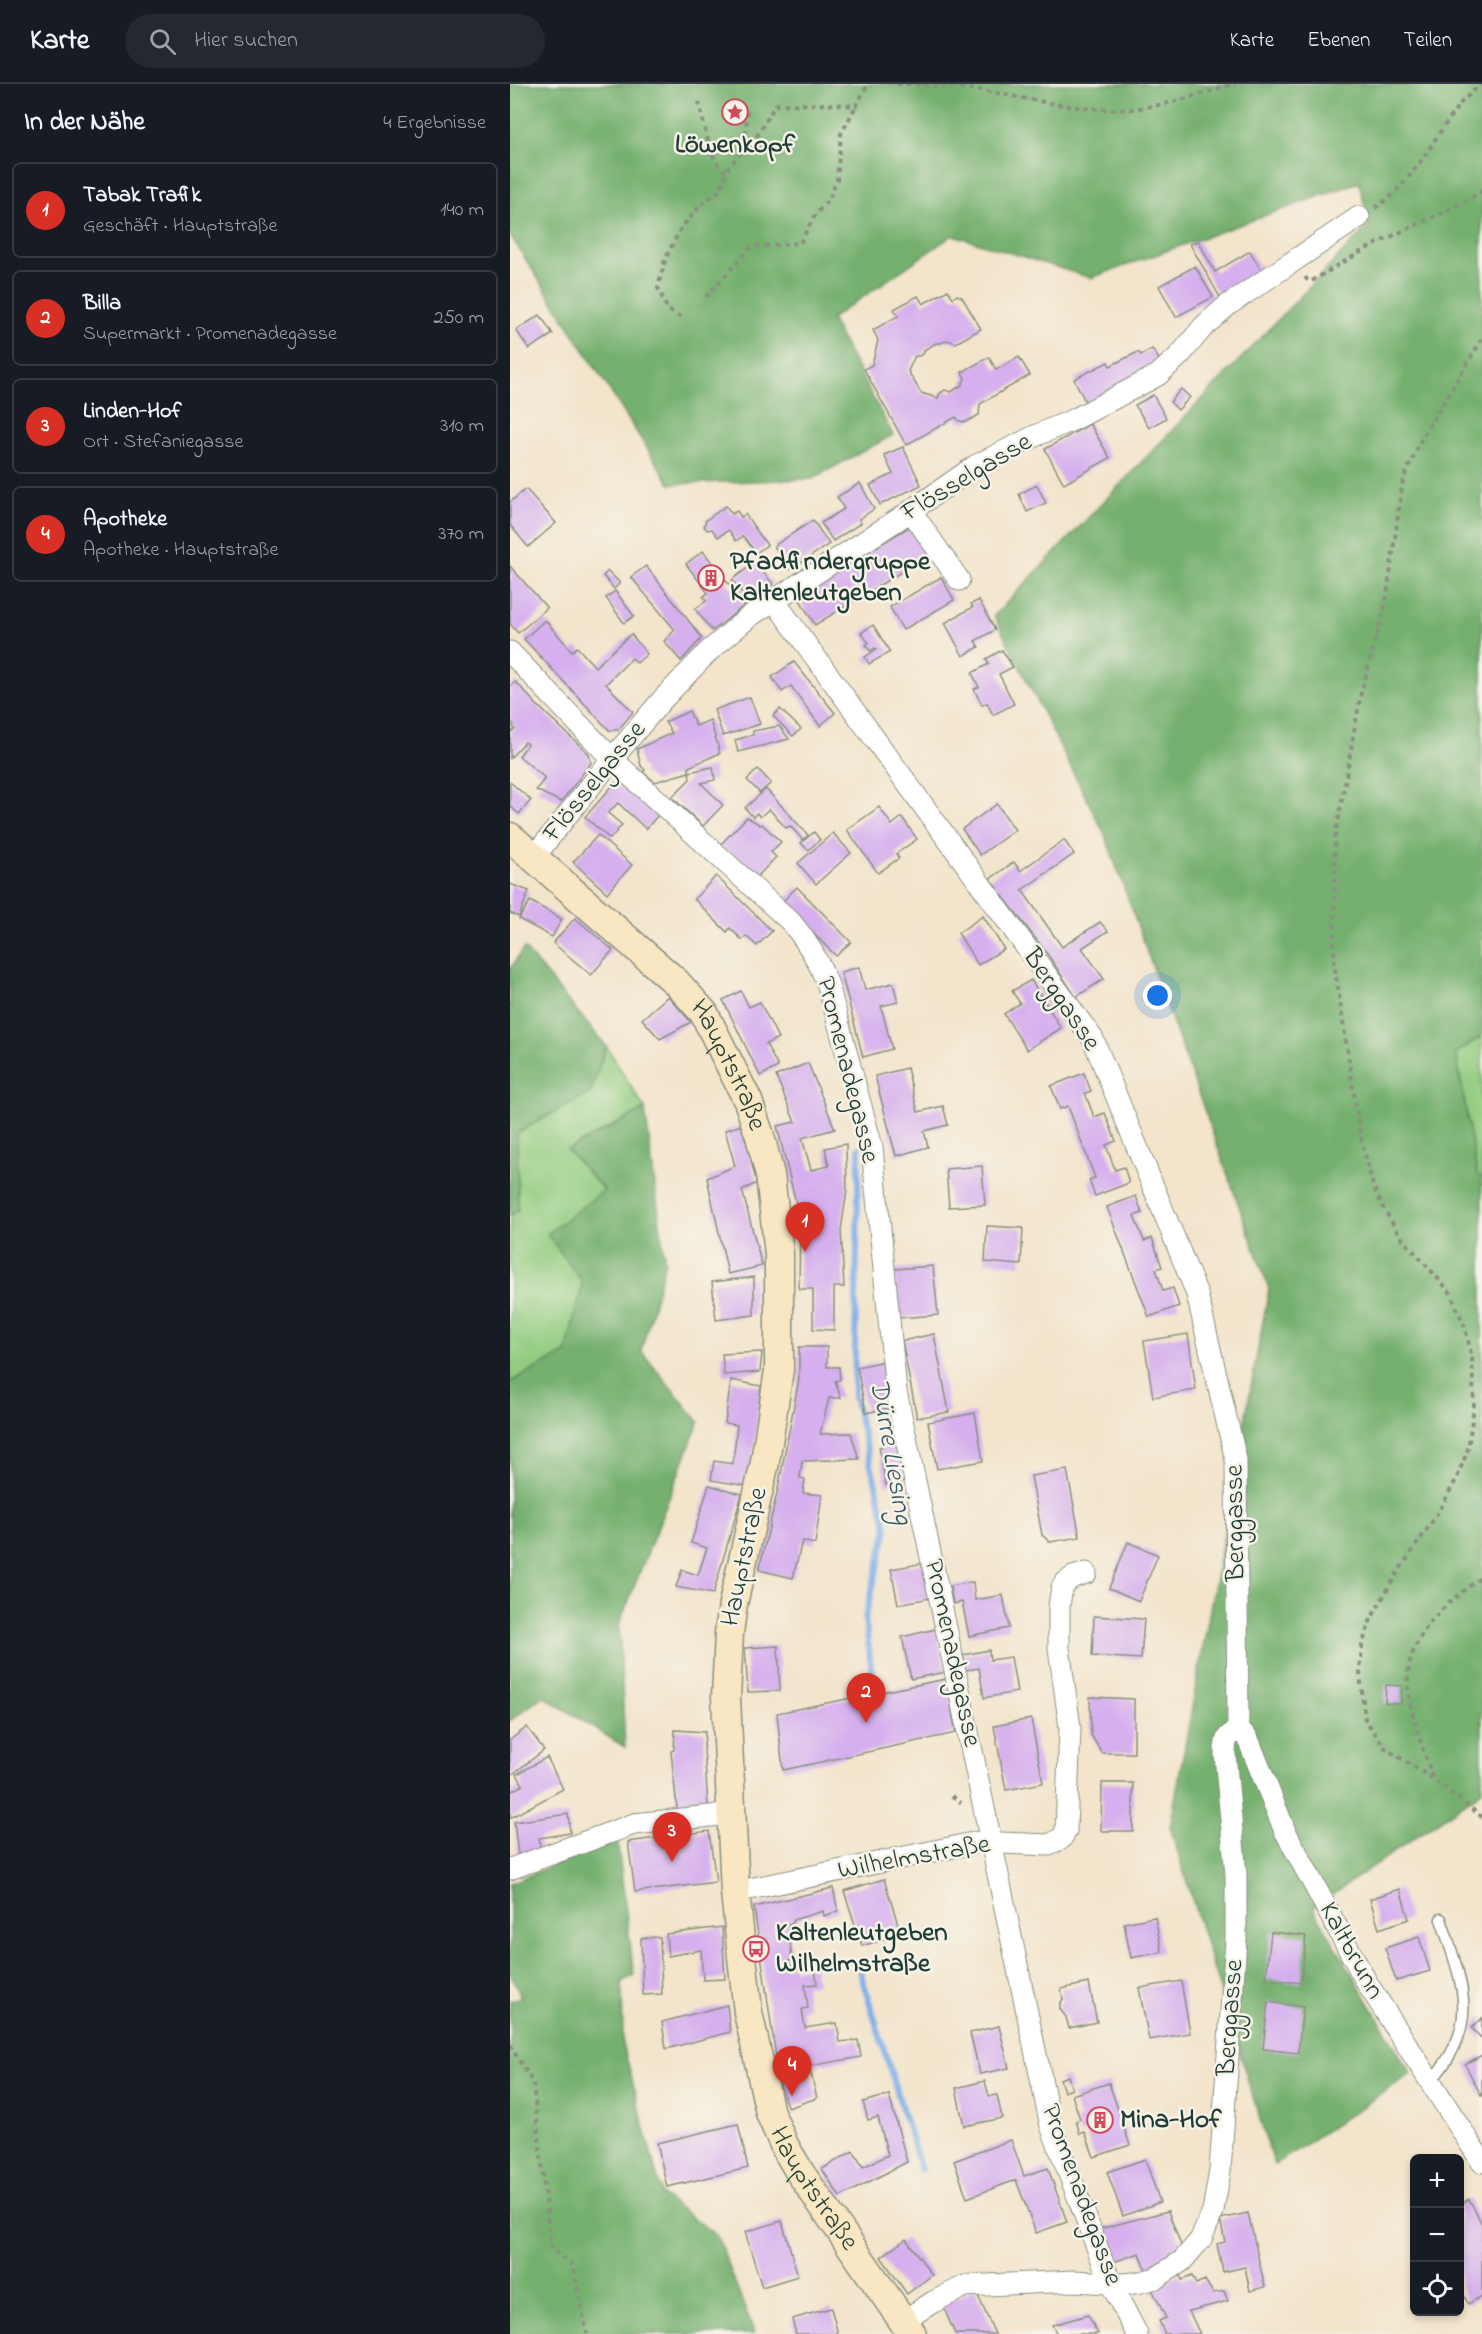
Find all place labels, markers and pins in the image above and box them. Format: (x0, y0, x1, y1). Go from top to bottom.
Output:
place icon: Löwenkopf (720, 97, 750, 127)
place label: Löwenkopf (675, 126, 796, 165)
place label: Pfadfindergruppe Kaltenleutgeben (730, 543, 931, 614)
building icon: Pfadfindergruppe Kaltenleutgeben (696, 563, 726, 593)
pin: 1 (786, 1202, 824, 1252)
pin: 2 (846, 1674, 886, 1723)
pin: 3 (652, 1812, 692, 1862)
place label: Kaltenleutgeben Wilhelmstraße (776, 1914, 948, 1984)
bus stop icon: Kaltenleutgeben Wilhelmstraße (741, 1934, 771, 1964)
pin: 4 (772, 2046, 812, 2096)
place label: Mina-Hof (1120, 2101, 1222, 2140)
building icon: Mina-Hof (1085, 2105, 1115, 2135)

